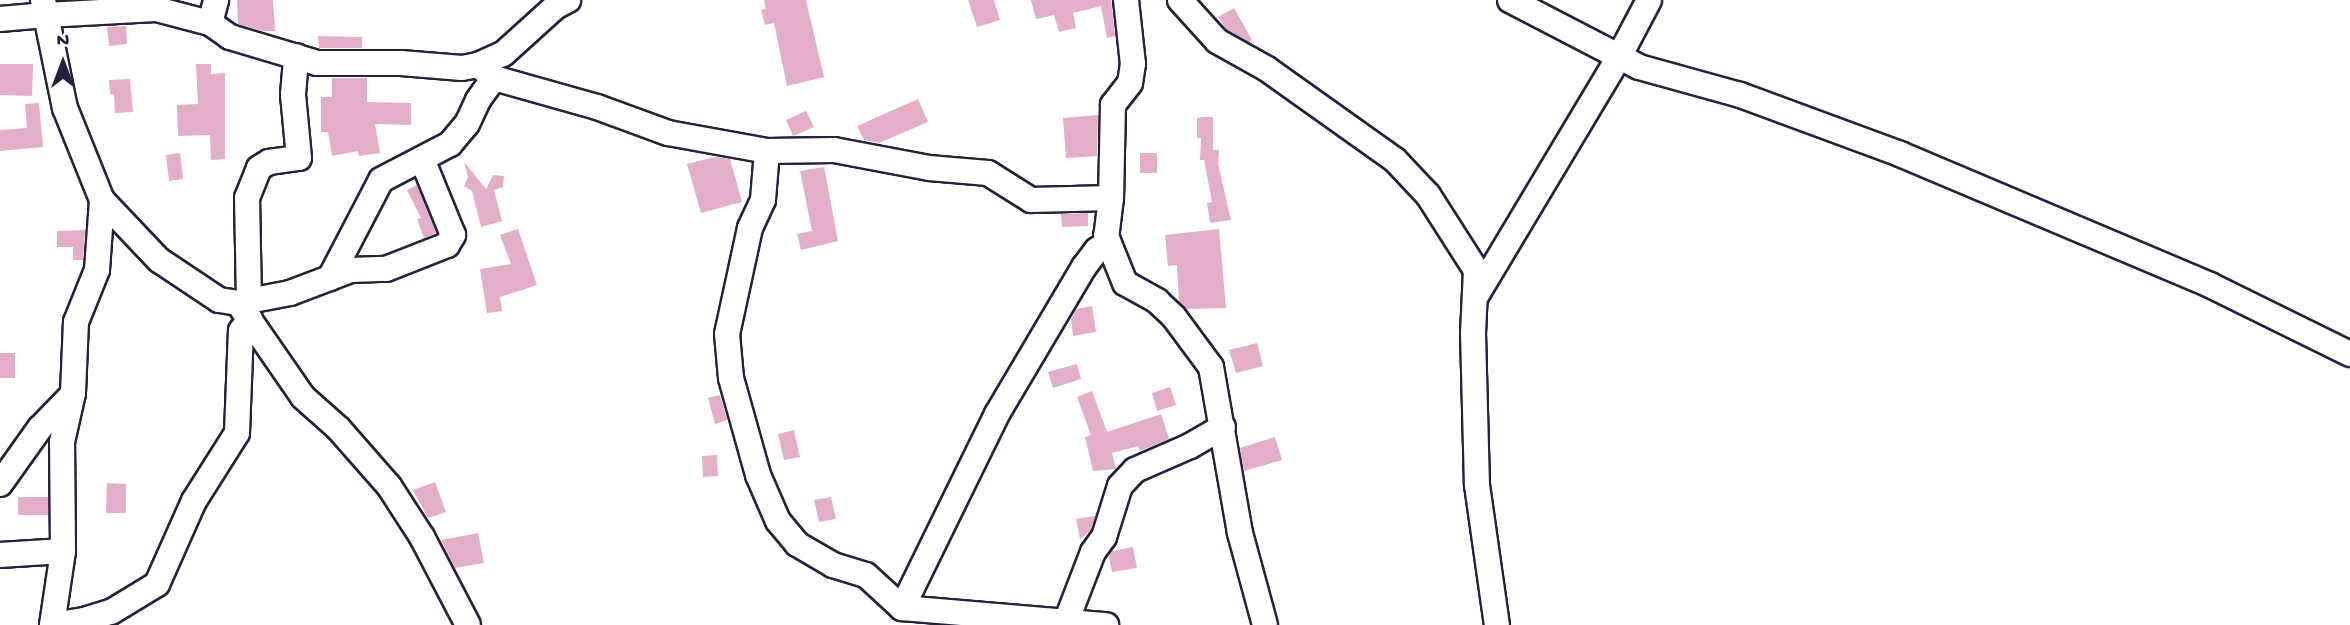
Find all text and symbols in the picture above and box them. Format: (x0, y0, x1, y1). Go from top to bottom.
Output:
north arrow (28, 28, 98, 98)
text: N (57, 30, 69, 53)

